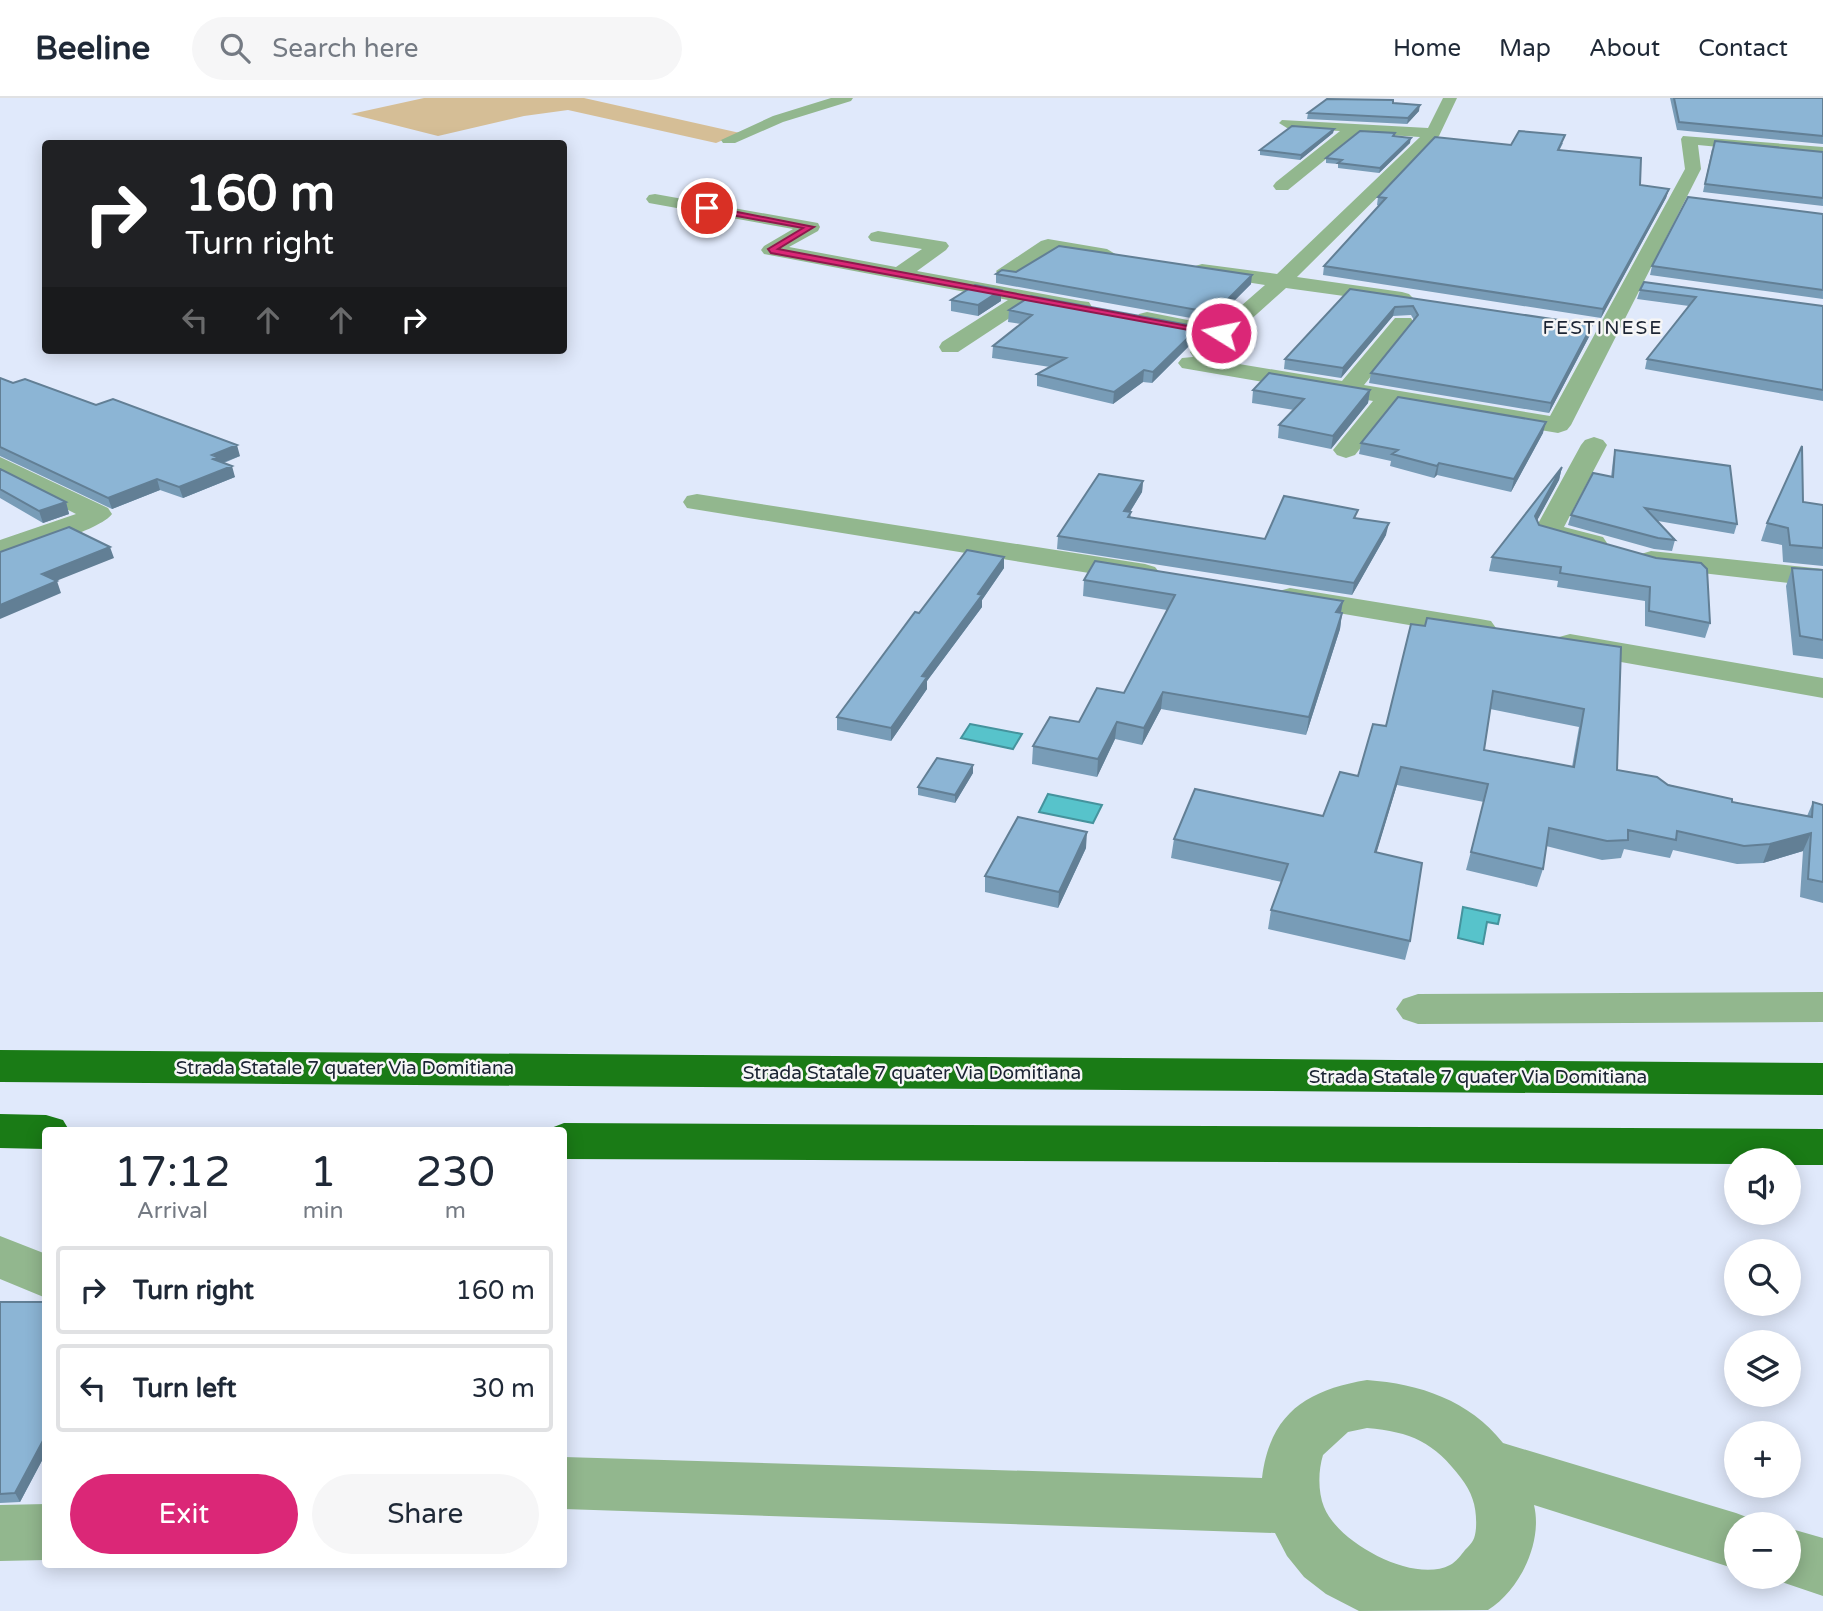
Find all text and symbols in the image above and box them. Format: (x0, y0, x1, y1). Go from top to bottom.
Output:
search box (192, 17, 682, 80)
text: Beeline (35, 29, 150, 68)
icon: search (216, 29, 254, 67)
text: Search here (272, 33, 418, 64)
text: Home (1393, 34, 1461, 63)
text: Map (1499, 34, 1551, 63)
text: About (1589, 34, 1660, 63)
text: Contact (1698, 34, 1788, 63)
text: 160 m (185, 165, 335, 224)
icon: right (70, 168, 161, 259)
pin (677, 178, 737, 238)
icon: arrive (688, 189, 726, 227)
text: Turn right (185, 225, 334, 263)
position arrow (1184, 296, 1258, 370)
icon: left (176, 301, 214, 339)
icon: ahead (249, 301, 287, 339)
icon: ahead (322, 301, 360, 339)
icon: right (395, 301, 433, 339)
district label: FESTINESE (1543, 317, 1663, 339)
street label: Strada Statale 7 quater Via Domitiana (176, 1057, 514, 1079)
street label: Strada Statale 7 quater Via Domitiana (743, 1062, 1081, 1084)
street label: Strada Statale 7 quater Via Domitiana (1309, 1066, 1647, 1088)
text: 17:12 (114, 1147, 231, 1198)
text: 1 (310, 1147, 336, 1198)
text: 230 (416, 1147, 495, 1198)
map controls (1724, 1148, 1801, 1589)
button: sound (1724, 1148, 1801, 1225)
text: Arrival (137, 1197, 208, 1225)
text: min (303, 1197, 344, 1225)
text: m (445, 1197, 466, 1225)
button: search (1724, 1239, 1801, 1316)
icon: right (74, 1271, 112, 1309)
text: Turn right (133, 1275, 254, 1306)
text: 160 m (455, 1275, 535, 1306)
button: layers (1724, 1330, 1801, 1407)
icon: left (74, 1369, 112, 1407)
text: Turn left (133, 1373, 236, 1404)
text: 30 m (472, 1373, 535, 1404)
button: + (1724, 1421, 1801, 1498)
button: Exit (70, 1474, 298, 1554)
button: Share (312, 1474, 539, 1554)
button: − (1724, 1512, 1801, 1589)

